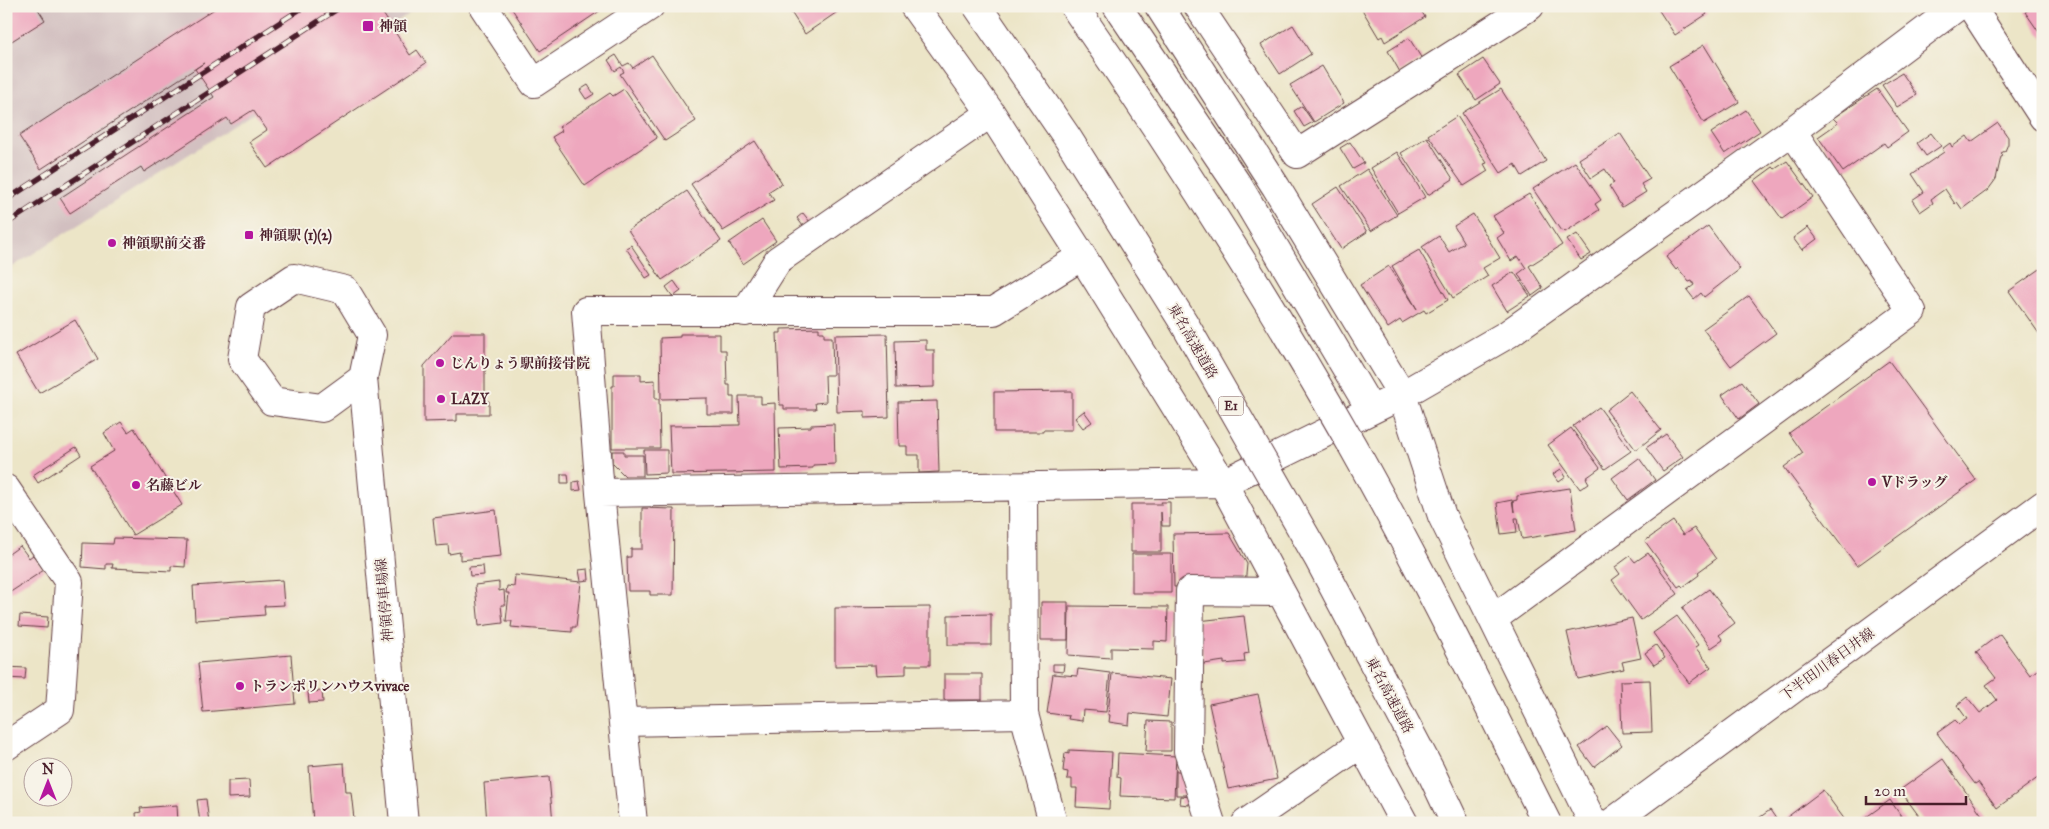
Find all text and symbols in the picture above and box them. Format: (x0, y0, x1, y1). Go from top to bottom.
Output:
place label: 神領 (379, 18, 407, 35)
marker: 神領 (361, 19, 375, 33)
place label: 神領駅 (1)(2) (259, 227, 332, 245)
marker: 神領駅 (1)(2) (243, 229, 255, 241)
place label: 神領駅前交番 (122, 235, 206, 252)
marker: 神領駅前交番 (106, 237, 118, 249)
street label: 東名高速道路 (1164, 301, 1221, 382)
place label: じんりょう駅前接骨院 (450, 355, 590, 372)
marker: じんりょう駅前接骨院 (434, 357, 446, 369)
place label: LAZY (451, 391, 490, 408)
marker: LAZY (435, 393, 447, 405)
road number: E1 (1218, 396, 1244, 416)
place label: Vドラッグ (1881, 474, 1947, 491)
marker: Vドラッグ (1866, 476, 1878, 488)
place label: 名藤ビル (146, 477, 202, 494)
marker: 名藤ビル (130, 479, 142, 491)
street label: 神領停車場線 (372, 557, 397, 643)
street label: 下半田川春日井線 (1777, 625, 1878, 704)
street label: 東名高速道路 (1362, 654, 1417, 736)
place label: トランポリンハウスvivace (250, 678, 410, 695)
marker: トランポリンハウスvivace (234, 680, 246, 692)
north arrow (22, 756, 72, 806)
text: N (42, 761, 54, 778)
scale bar (1866, 774, 1966, 806)
text: 20 m (1874, 782, 1906, 800)

